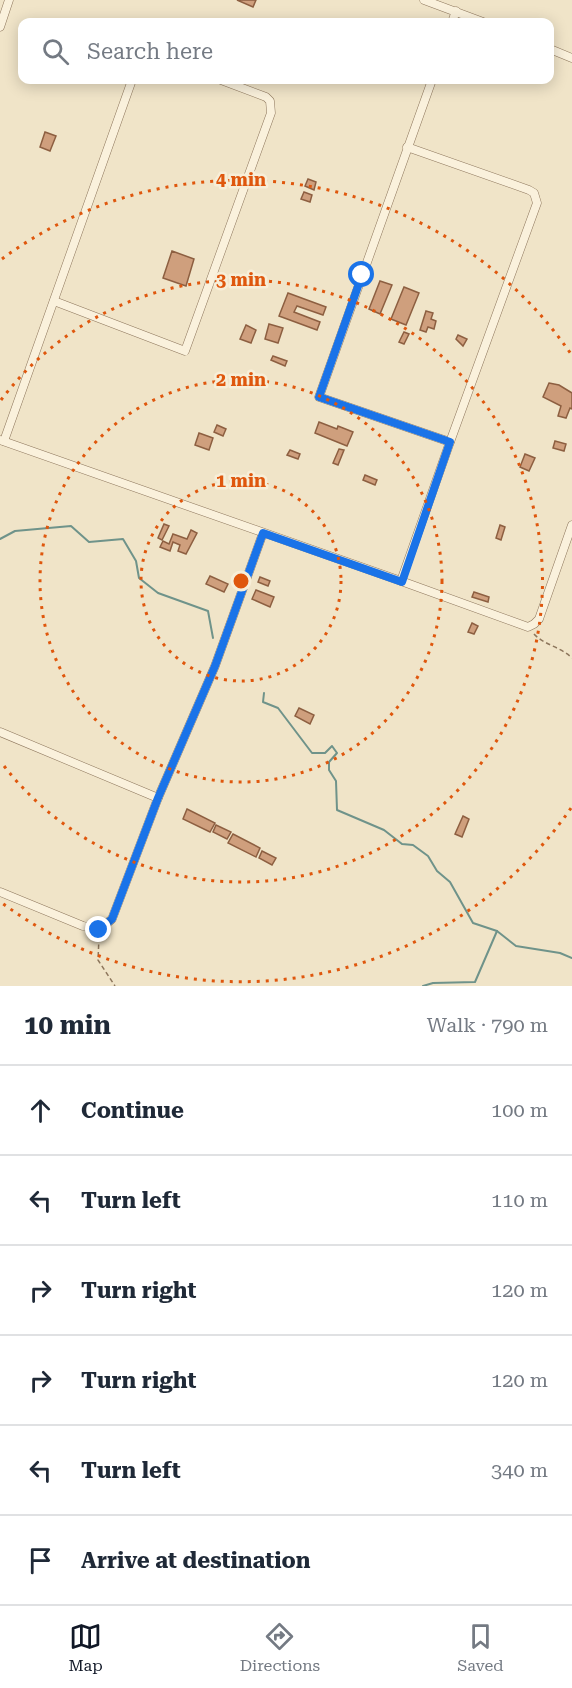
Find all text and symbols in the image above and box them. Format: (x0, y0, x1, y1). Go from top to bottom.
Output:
search box (18, 18, 554, 84)
icon: search (39, 35, 72, 68)
text: Search here (87, 39, 213, 64)
text: 4 min (216, 169, 266, 190)
route start (348, 261, 374, 287)
text: 3 min (216, 269, 266, 290)
text: 2 min (216, 369, 266, 390)
text: 1 min (216, 470, 266, 491)
centre of rings (231, 571, 251, 591)
route end (85, 916, 111, 942)
text: 10 min (24, 1010, 111, 1040)
text: Walk · 790 m (427, 1013, 548, 1037)
icon: ahead (24, 1094, 57, 1127)
text: Continue (81, 1098, 184, 1123)
text: 100 m (491, 1098, 548, 1122)
icon: left (24, 1184, 57, 1217)
text: Turn left (81, 1188, 181, 1213)
text: 110 m (491, 1188, 548, 1212)
icon: right (24, 1274, 57, 1307)
text: Turn right (81, 1278, 196, 1303)
text: 120 m (491, 1278, 548, 1302)
icon: right (24, 1364, 57, 1397)
text: Turn right (81, 1368, 196, 1393)
text: 120 m (491, 1368, 548, 1392)
icon: left (24, 1454, 57, 1487)
text: Turn left (81, 1458, 181, 1483)
text: 340 m (491, 1458, 548, 1482)
icon: arrive (24, 1544, 57, 1577)
text: Arrive at destination (81, 1548, 310, 1573)
tab: Map (68, 1620, 103, 1675)
tab: Directions (240, 1620, 320, 1675)
tab: Saved (457, 1620, 504, 1675)

